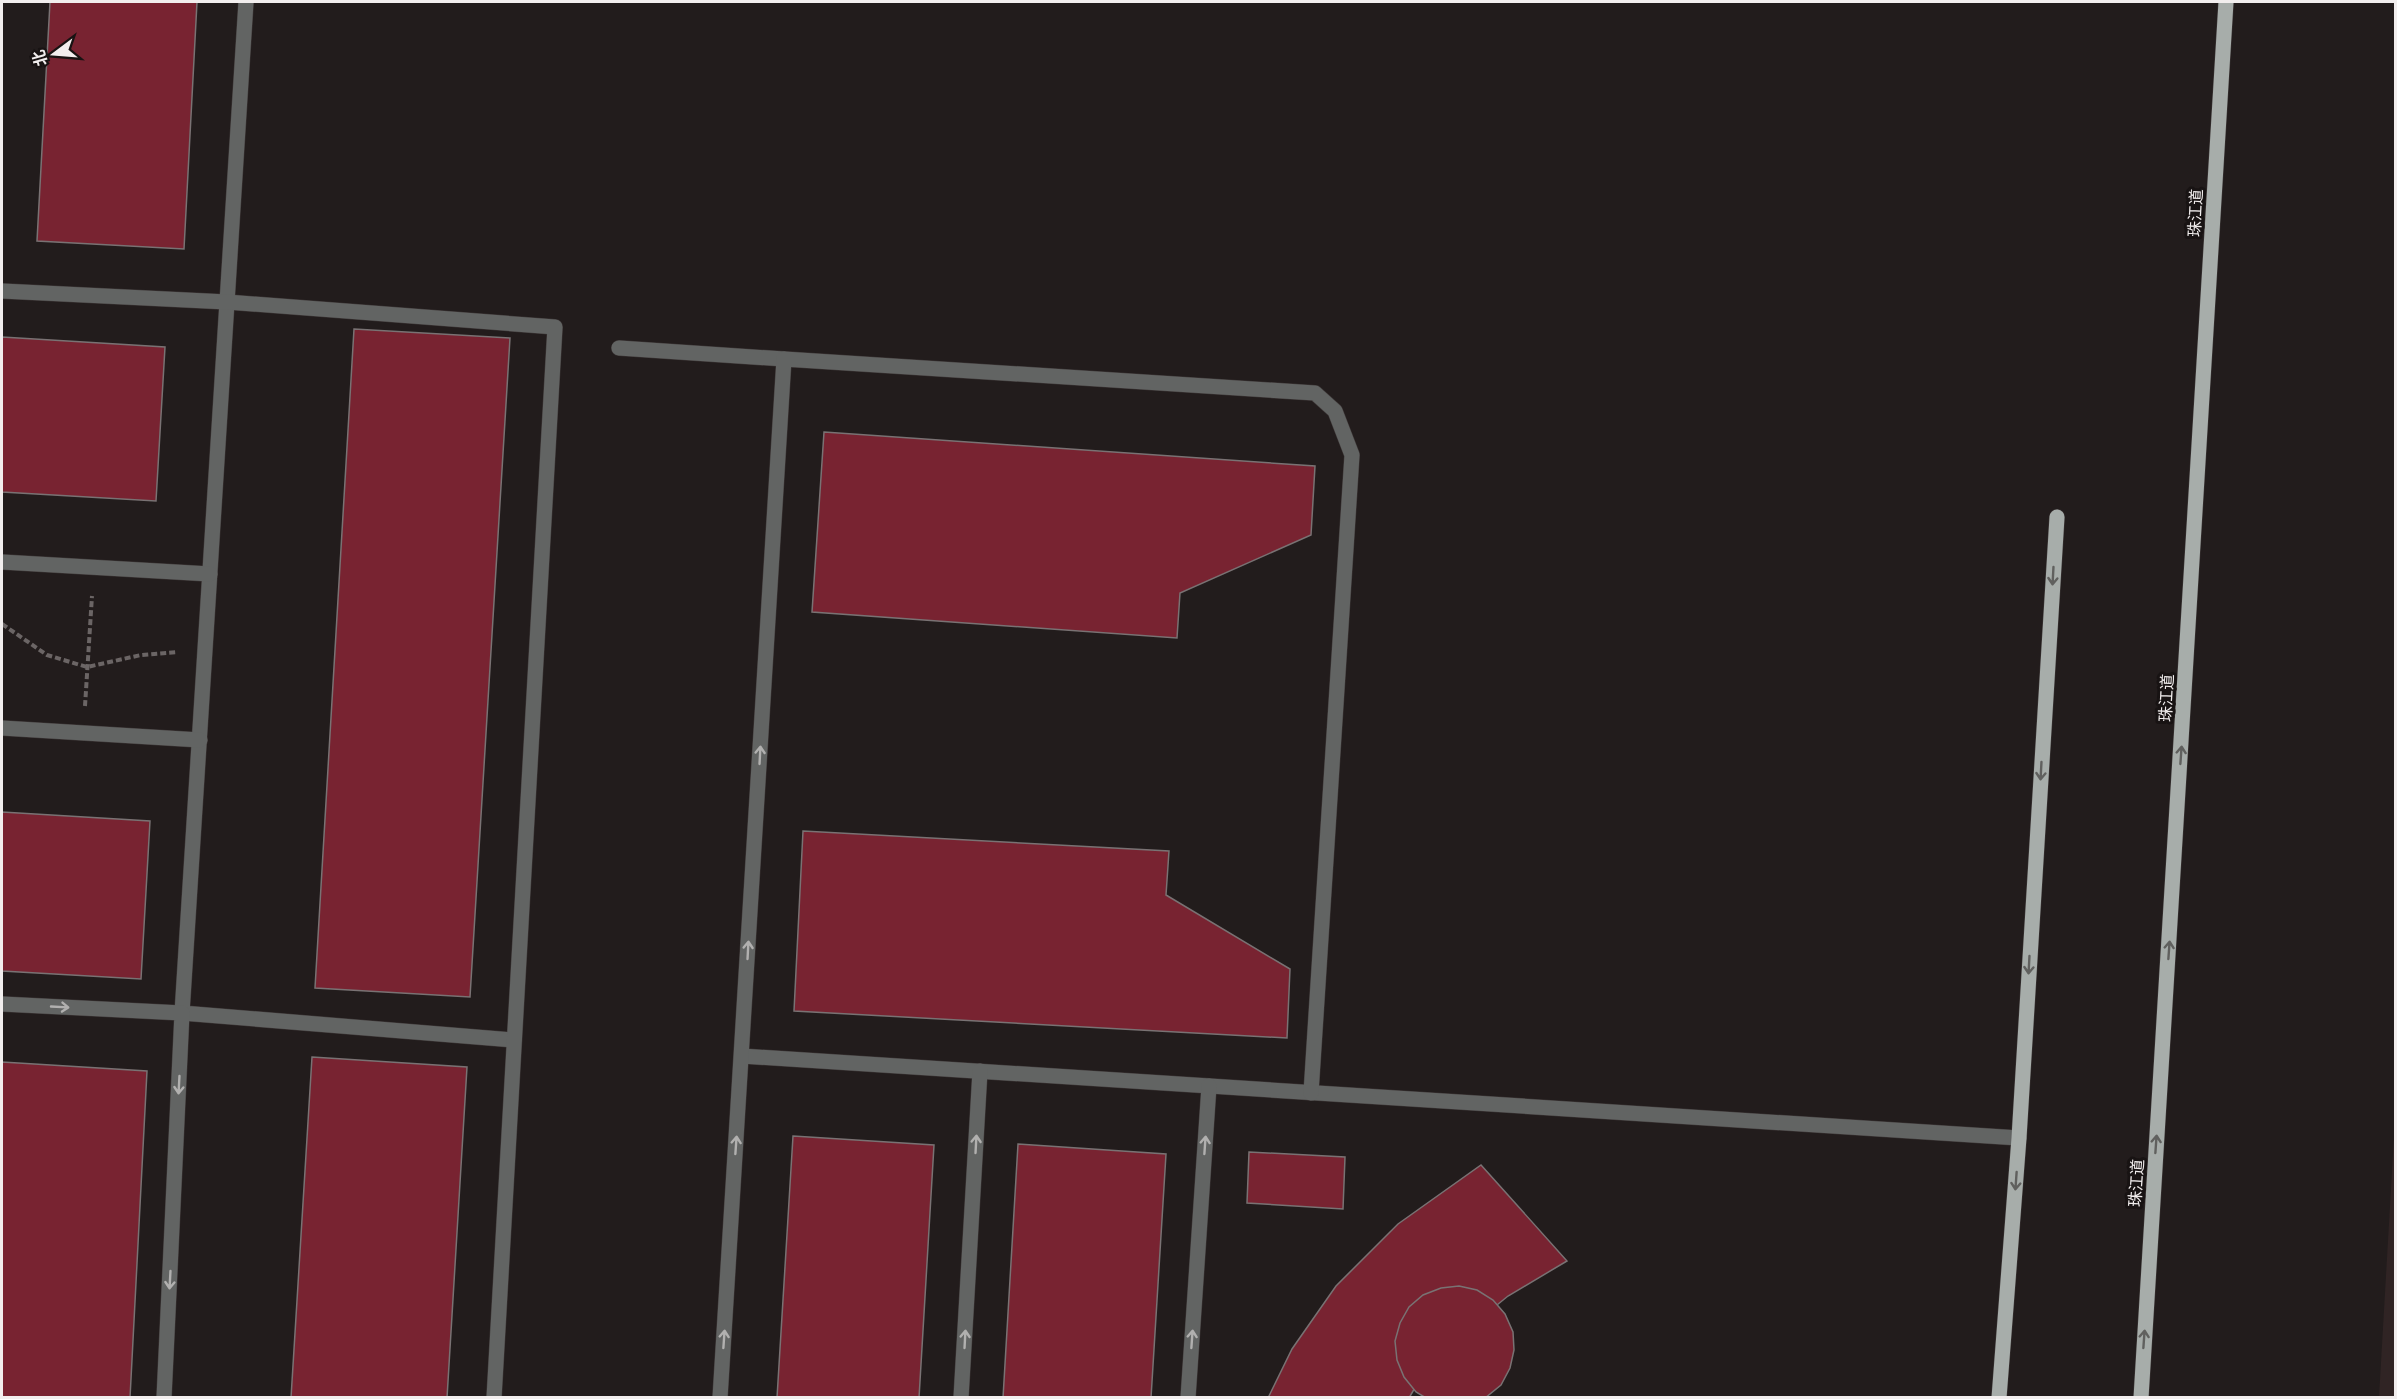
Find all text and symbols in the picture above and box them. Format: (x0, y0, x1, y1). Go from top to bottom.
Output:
north arrow (24, 24, 84, 84)
text: 北 (29, 48, 51, 68)
street label: 珠江道 (2185, 189, 2206, 237)
one-way arrow (2047, 565, 2058, 585)
street label: 珠江道 (2156, 674, 2177, 722)
one-way arrow (754, 746, 765, 766)
one-way arrow (2175, 746, 2186, 766)
one-way arrow (2036, 760, 2047, 780)
one-way arrow (743, 940, 754, 960)
one-way arrow (2163, 940, 2174, 960)
one-way arrow (2024, 955, 2035, 975)
one-way arrow (49, 1001, 69, 1012)
one-way arrow (173, 1075, 184, 1095)
one-way arrow (731, 1135, 742, 1155)
one-way arrow (970, 1135, 981, 1155)
one-way arrow (1200, 1135, 1211, 1155)
one-way arrow (2151, 1135, 2162, 1155)
street label: 珠江道 (2125, 1158, 2148, 1208)
one-way arrow (2010, 1170, 2021, 1190)
one-way arrow (164, 1269, 175, 1289)
one-way arrow (718, 1330, 729, 1350)
one-way arrow (959, 1330, 970, 1350)
one-way arrow (1187, 1330, 1198, 1350)
one-way arrow (2139, 1330, 2150, 1350)

